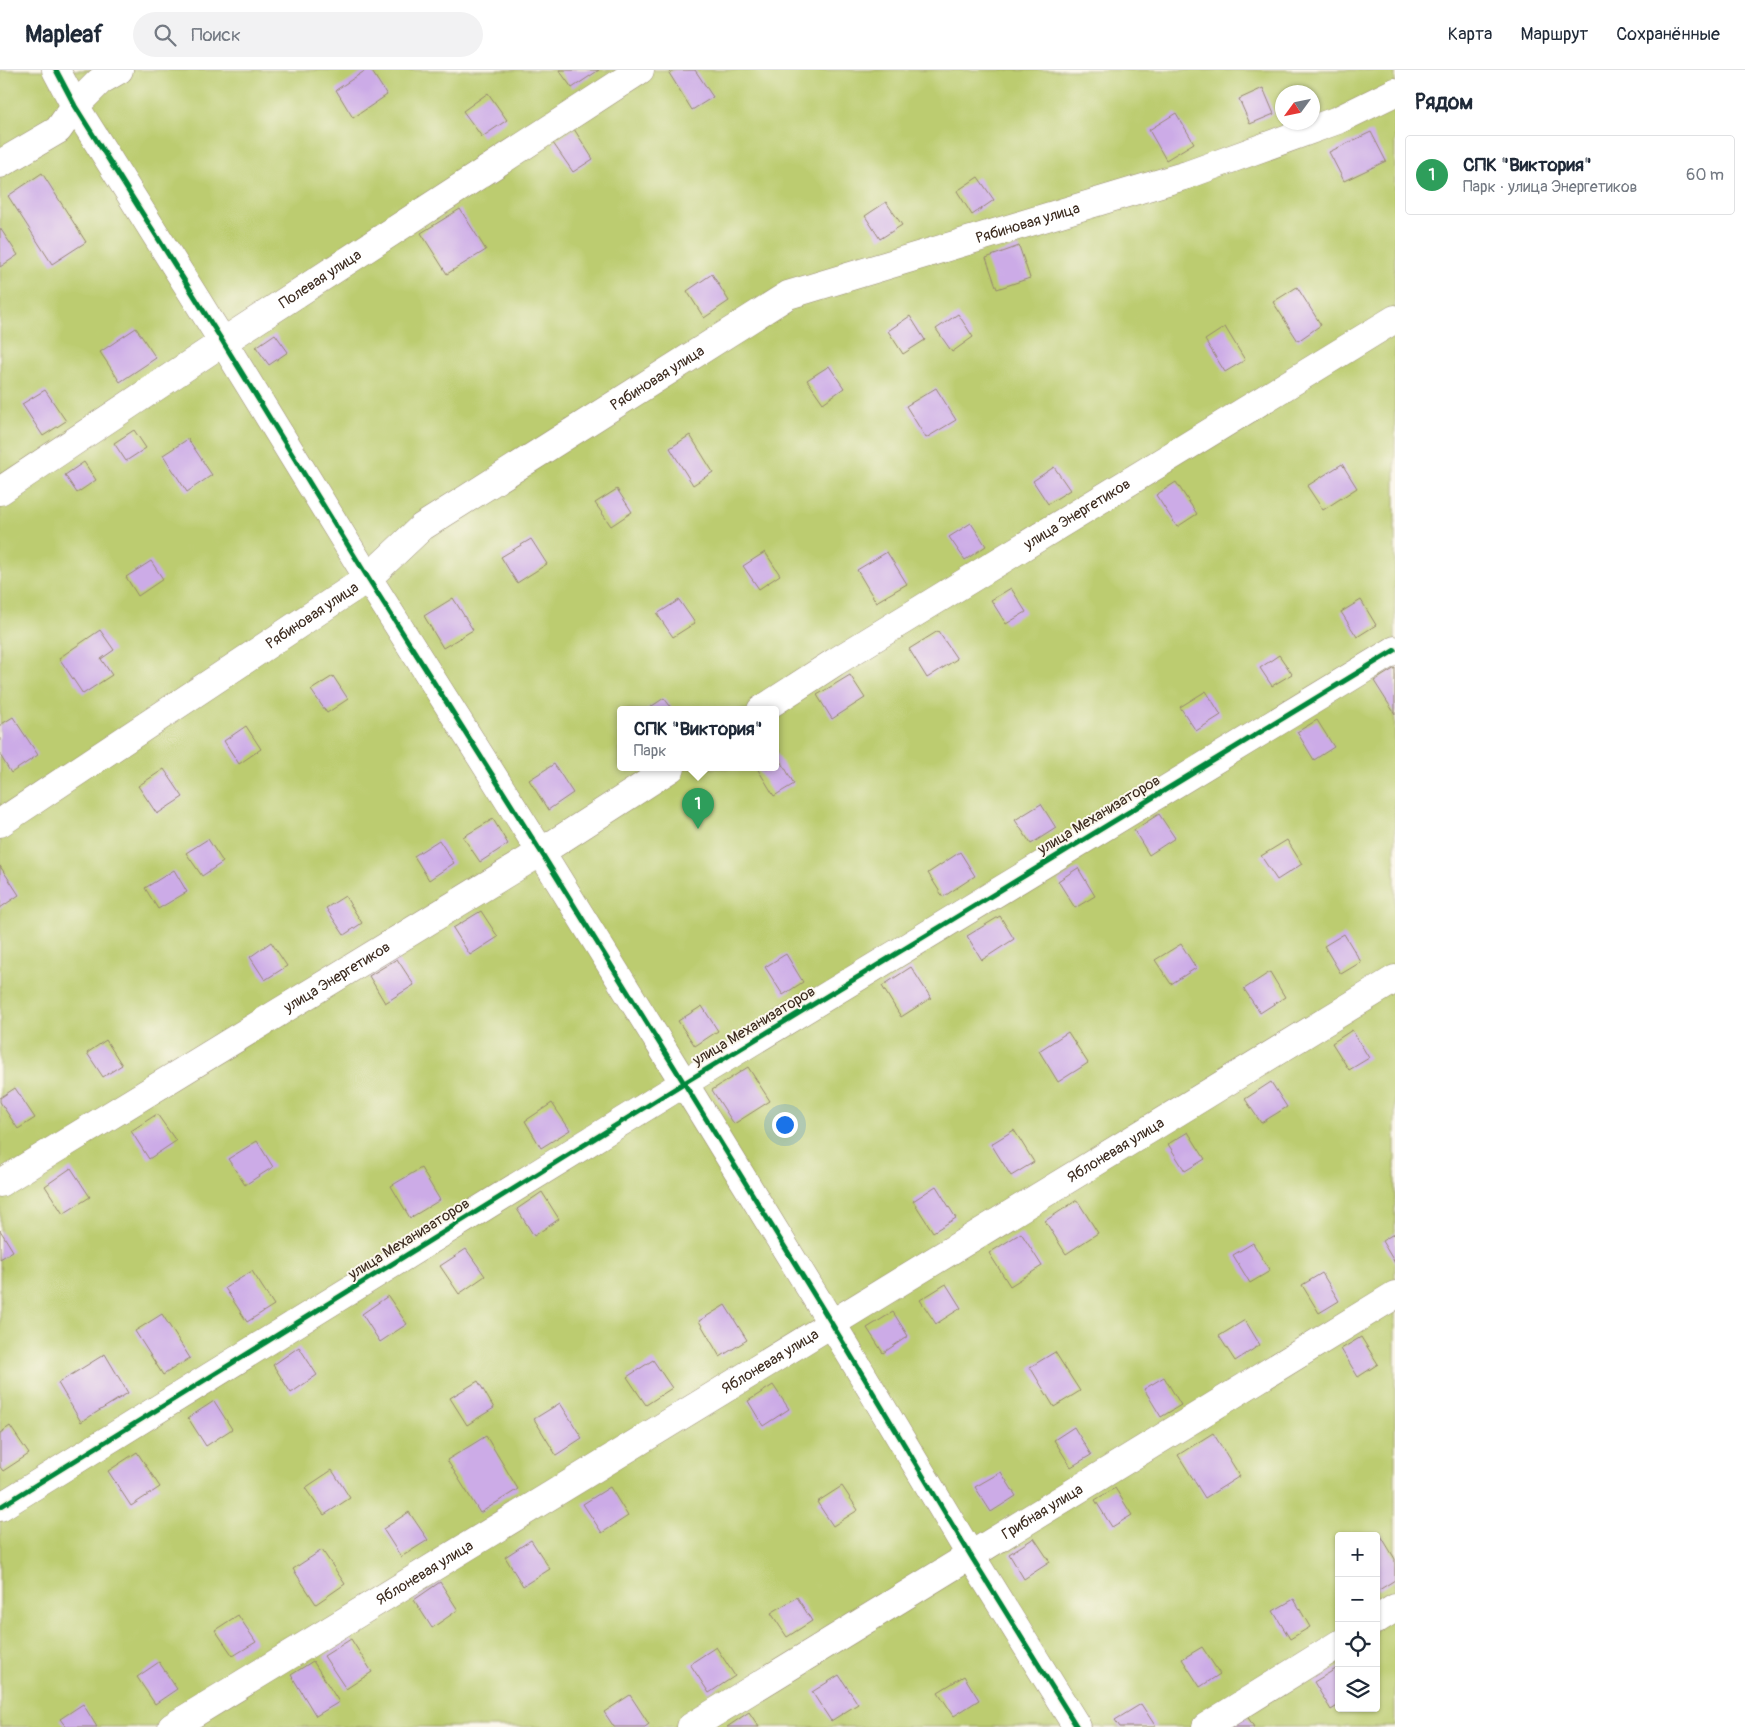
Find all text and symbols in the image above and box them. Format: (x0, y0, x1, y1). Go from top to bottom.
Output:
search box (133, 12, 483, 57)
text: Mapleaf (25, 20, 103, 49)
icon: search (151, 21, 179, 49)
text: Поиск (191, 23, 241, 47)
text: Карта (1448, 23, 1492, 46)
text: Маршрут (1520, 23, 1588, 46)
text: Сохранённые (1616, 23, 1720, 46)
north arrow (1275, 85, 1320, 130)
text: Рядом (1415, 89, 1473, 116)
text: СПК "Виктория" (1463, 153, 1592, 177)
text: 1 (1429, 165, 1435, 185)
text: 60 m (1686, 165, 1724, 185)
text: Парк · улица Энергетиков (1463, 177, 1638, 197)
street label: Рябиновая улица (973, 198, 1082, 247)
street label: Полевая улица (275, 245, 365, 312)
street label: Рябиновая улица (607, 341, 708, 415)
street label: улица Энергетиков (1019, 474, 1134, 554)
street label: Рябиновая улица (262, 577, 362, 653)
popup (617, 706, 779, 771)
text: СПК "Виктория" (634, 717, 762, 741)
text: Парк (634, 741, 667, 761)
street label: улица Механизаторов (1033, 771, 1164, 860)
pin: 1 (682, 788, 714, 829)
street label: улица Энергетиков (279, 937, 394, 1017)
street label: улица Механизаторов (688, 982, 819, 1071)
your location (772, 1112, 798, 1138)
street label: Яблоневая улица (1064, 1113, 1168, 1187)
street label: улица Механизаторов (344, 1194, 473, 1285)
street label: Яблоневая улица (718, 1324, 822, 1398)
street label: Грибная улица (998, 1479, 1086, 1544)
map controls (1335, 1532, 1380, 1712)
button: + (1335, 1532, 1380, 1577)
street label: Яблоневая улица (373, 1536, 477, 1609)
button: − (1335, 1577, 1380, 1622)
button: locate (1335, 1622, 1380, 1667)
button: layers (1335, 1667, 1380, 1712)

